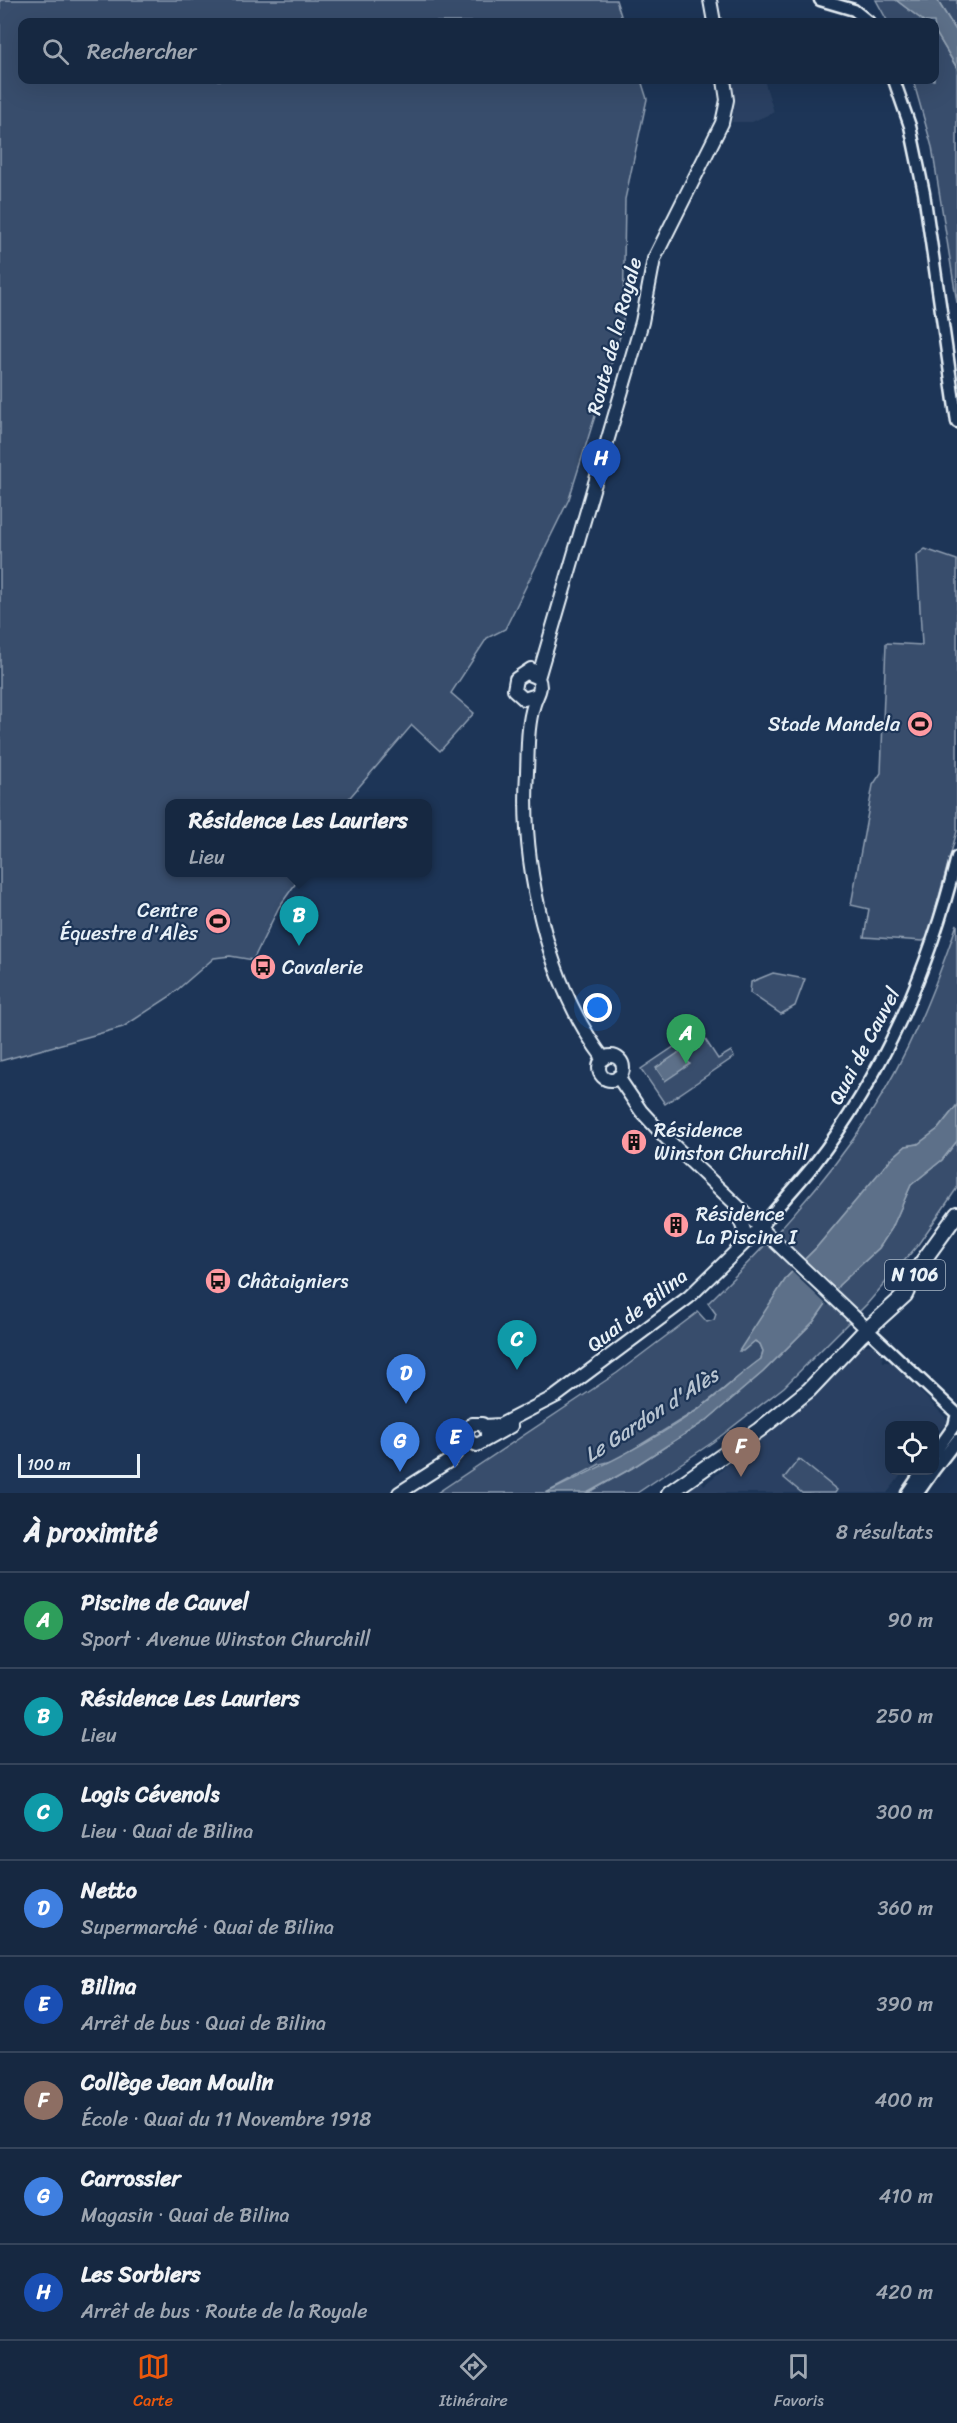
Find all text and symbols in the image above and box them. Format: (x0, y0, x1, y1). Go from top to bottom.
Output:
search box (18, 18, 939, 84)
text: Rechercher (87, 32, 197, 71)
icon: search (39, 35, 72, 68)
street label: Route de la Royale (577, 253, 652, 419)
pin: H (582, 440, 620, 489)
place label: Stade Mandela (768, 707, 901, 742)
sports icon: Stade Mandela (905, 709, 935, 739)
popup (165, 799, 432, 877)
text: Résidence Les Lauriers (189, 801, 408, 840)
text: Lieu (189, 840, 225, 875)
place label: Centre Équestre d'Alès (60, 893, 199, 951)
pin: B (280, 896, 318, 946)
sports icon: Centre Équestre d'Alès (203, 906, 233, 936)
place label: Cavalerie (282, 950, 363, 985)
bus stop icon: Cavalerie (248, 952, 278, 982)
street label: Quai de Cauvel (819, 981, 910, 1111)
your location (583, 993, 612, 1022)
pin: A (666, 1014, 706, 1064)
place label: Résidence Winston Churchill (654, 1113, 810, 1171)
building icon: Résidence Winston Churchill (619, 1127, 649, 1157)
place label: Résidence La Piscine I (696, 1197, 798, 1255)
building icon: Résidence La Piscine I (661, 1210, 691, 1240)
street label: Quai de Bilina (579, 1259, 696, 1361)
road number: N 106 (885, 1260, 945, 1290)
place label: Châtaigniers (238, 1264, 349, 1299)
bus stop icon: Châtaigniers (203, 1266, 233, 1296)
pin: C (498, 1320, 536, 1370)
pin: D (386, 1354, 426, 1404)
water label: Le Gardon d'Alès (576, 1356, 728, 1473)
pin: E (436, 1418, 474, 1468)
map controls (885, 1421, 939, 1475)
button: locate (885, 1421, 939, 1475)
pin: G (380, 1422, 420, 1472)
pin: F (722, 1428, 760, 1477)
text: 100 m (27, 1450, 71, 1479)
scale bar (18, 1451, 140, 1478)
text: À proximité (24, 1509, 158, 1555)
text: 8 résultats (836, 1515, 933, 1550)
text: Piscine de Cauvel (81, 1583, 249, 1622)
text: A (37, 1603, 50, 1638)
text: 90 m (888, 1603, 933, 1638)
text: Sport · Avenue Winston Churchill (81, 1622, 371, 1657)
text: Résidence Les Lauriers (81, 1679, 300, 1718)
text: B (37, 1699, 50, 1734)
text: 250 m (876, 1699, 933, 1734)
text: Lieu (81, 1718, 117, 1753)
text: Logis Cévenols (81, 1775, 220, 1814)
text: C (37, 1795, 50, 1830)
text: 300 m (876, 1795, 933, 1830)
text: Lieu · Quai de Bilina (81, 1814, 253, 1849)
text: Netto (81, 1871, 137, 1910)
text: D (38, 1891, 49, 1926)
text: 360 m (877, 1891, 933, 1926)
text: Supermarché · Quai de Bilina (81, 1910, 334, 1945)
text: Bilina (81, 1967, 136, 2006)
text: E (38, 1987, 49, 2022)
text: 390 m (877, 1987, 933, 2022)
text: Arrêt de bus · Quai de Bilina (81, 2006, 326, 2041)
text: Collège Jean Moulin (81, 2063, 274, 2102)
text: F (38, 2083, 49, 2118)
text: 400 m (875, 2083, 933, 2118)
text: École · Quai du 11 Novembre 1918 (81, 2102, 371, 2137)
text: Carrossier (81, 2159, 181, 2198)
text: G (37, 2179, 50, 2214)
text: 410 m (879, 2179, 933, 2214)
text: Magasin · Quai de Bilina (81, 2198, 290, 2233)
text: Les Sorbiers (81, 2255, 201, 2294)
text: H (36, 2275, 51, 2310)
text: 420 m (876, 2275, 933, 2310)
text: Arrêt de bus · Route de la Royale (81, 2294, 367, 2329)
tab: Carte (133, 2350, 173, 2415)
tab: Itinéraire (439, 2350, 508, 2415)
tab: Favoris (774, 2350, 824, 2415)

